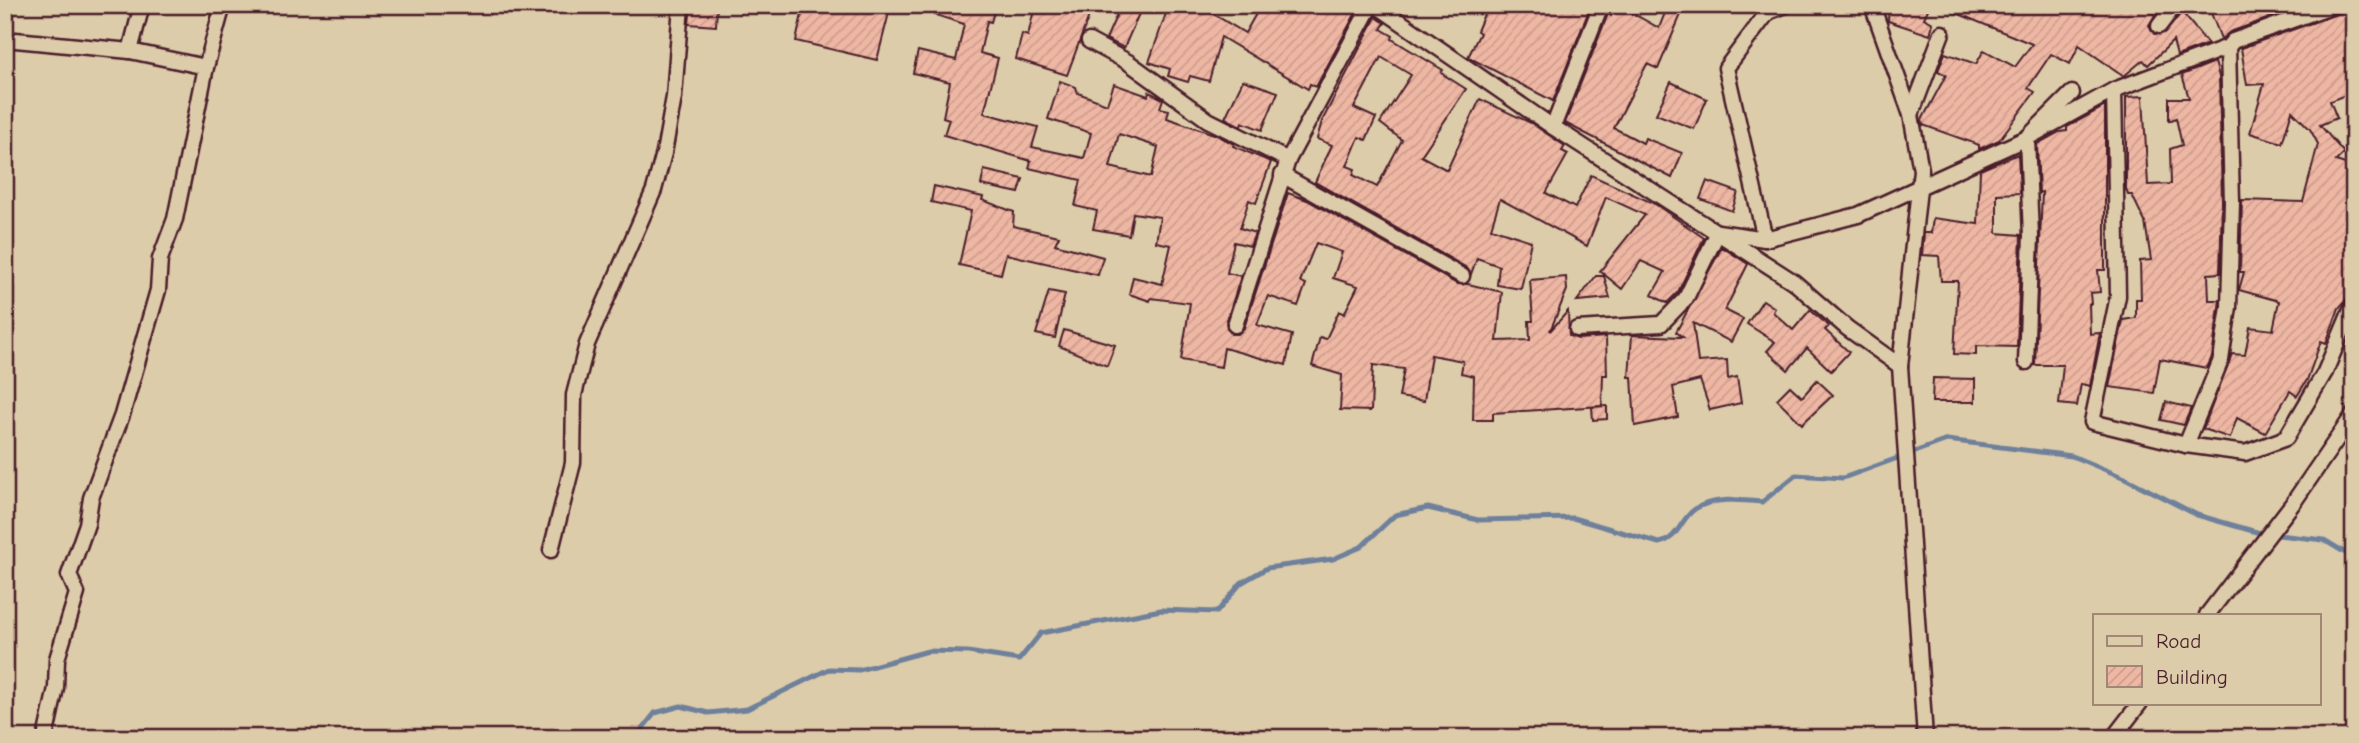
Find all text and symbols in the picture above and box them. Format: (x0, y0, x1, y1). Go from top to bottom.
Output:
legend (2093, 614, 2320, 704)
text: Road (2156, 629, 2201, 653)
text: Building (2156, 665, 2228, 689)

